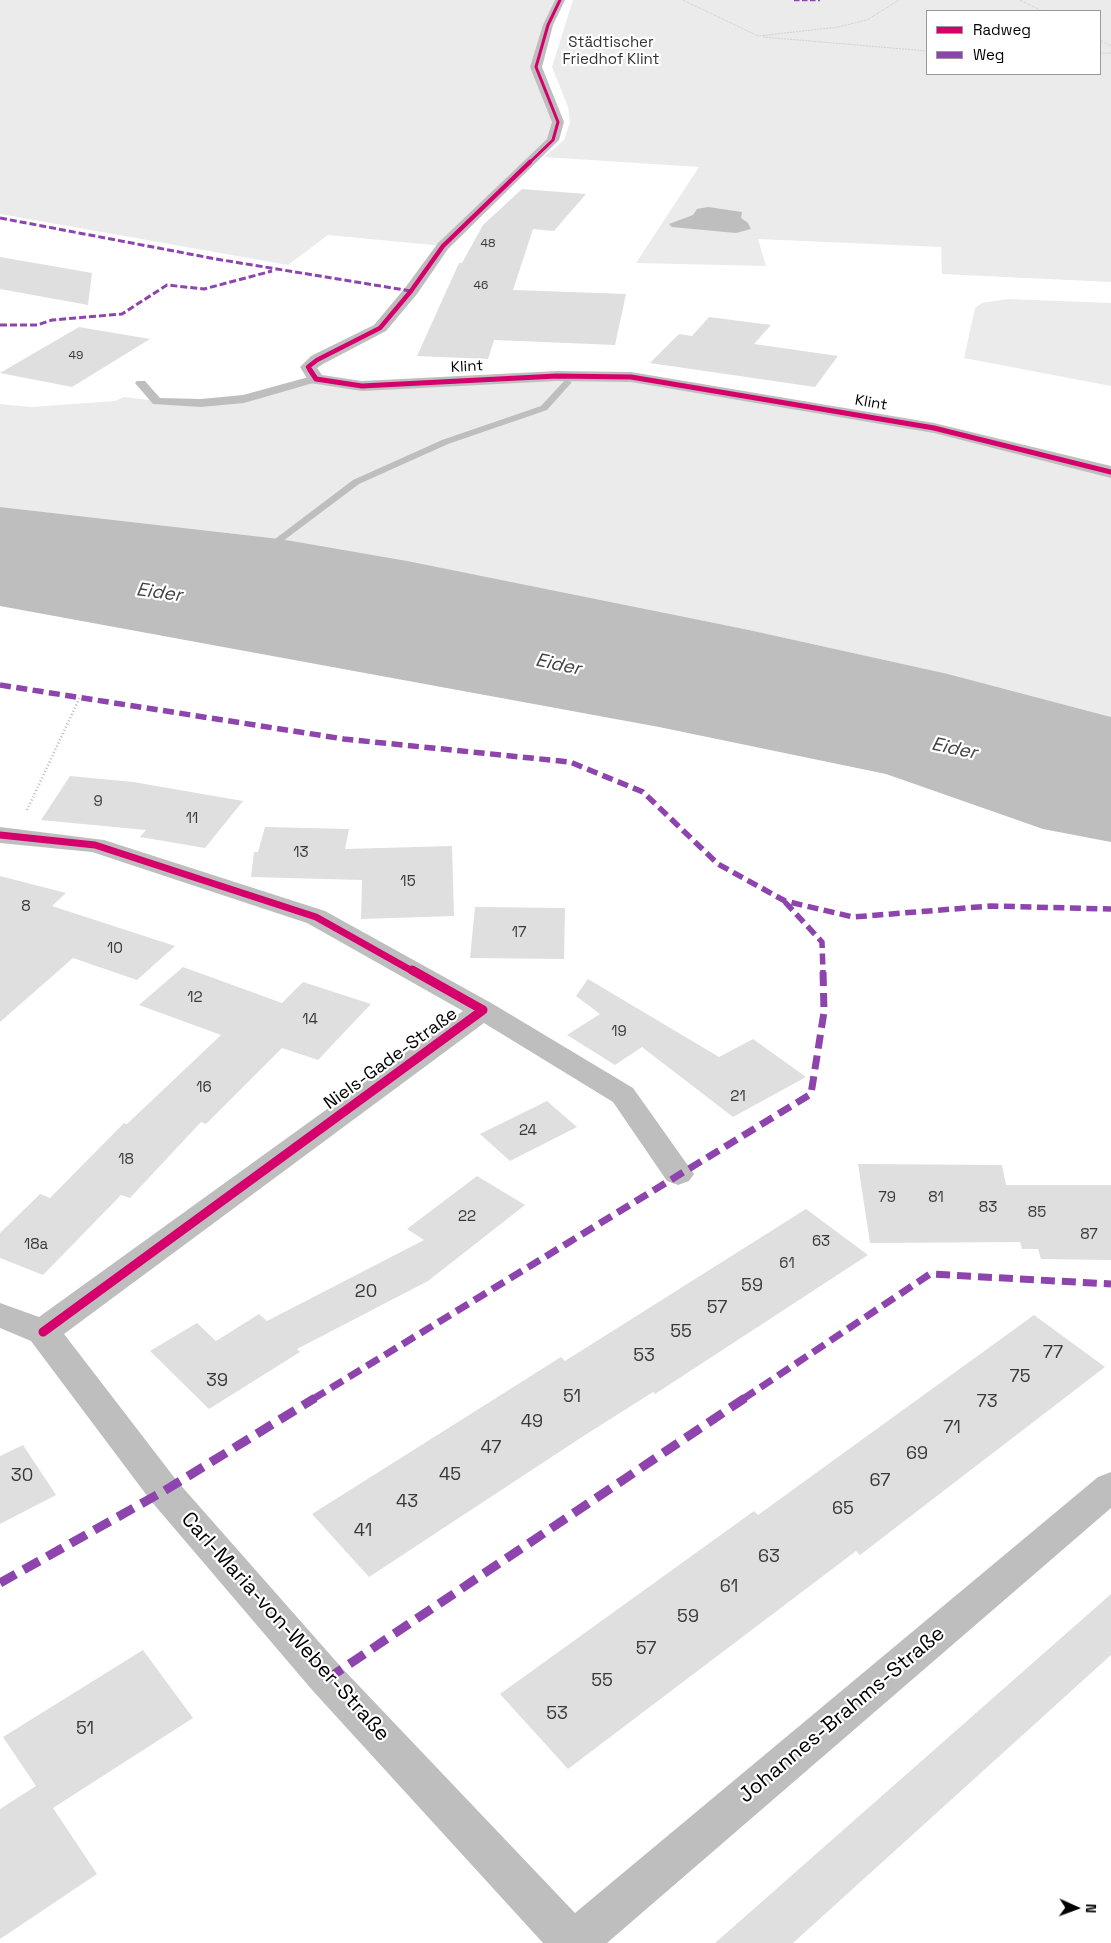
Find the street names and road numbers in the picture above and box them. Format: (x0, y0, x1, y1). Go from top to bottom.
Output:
street label: Klint (450, 357, 484, 377)
street label: Klint (853, 391, 889, 415)
street label: Niels-Gade-Straße (320, 1003, 462, 1115)
street label: Carl-Maria-von-Weber-Straße (175, 1507, 395, 1747)
street label: Johannes-Brahms-Straße (734, 1621, 950, 1809)

